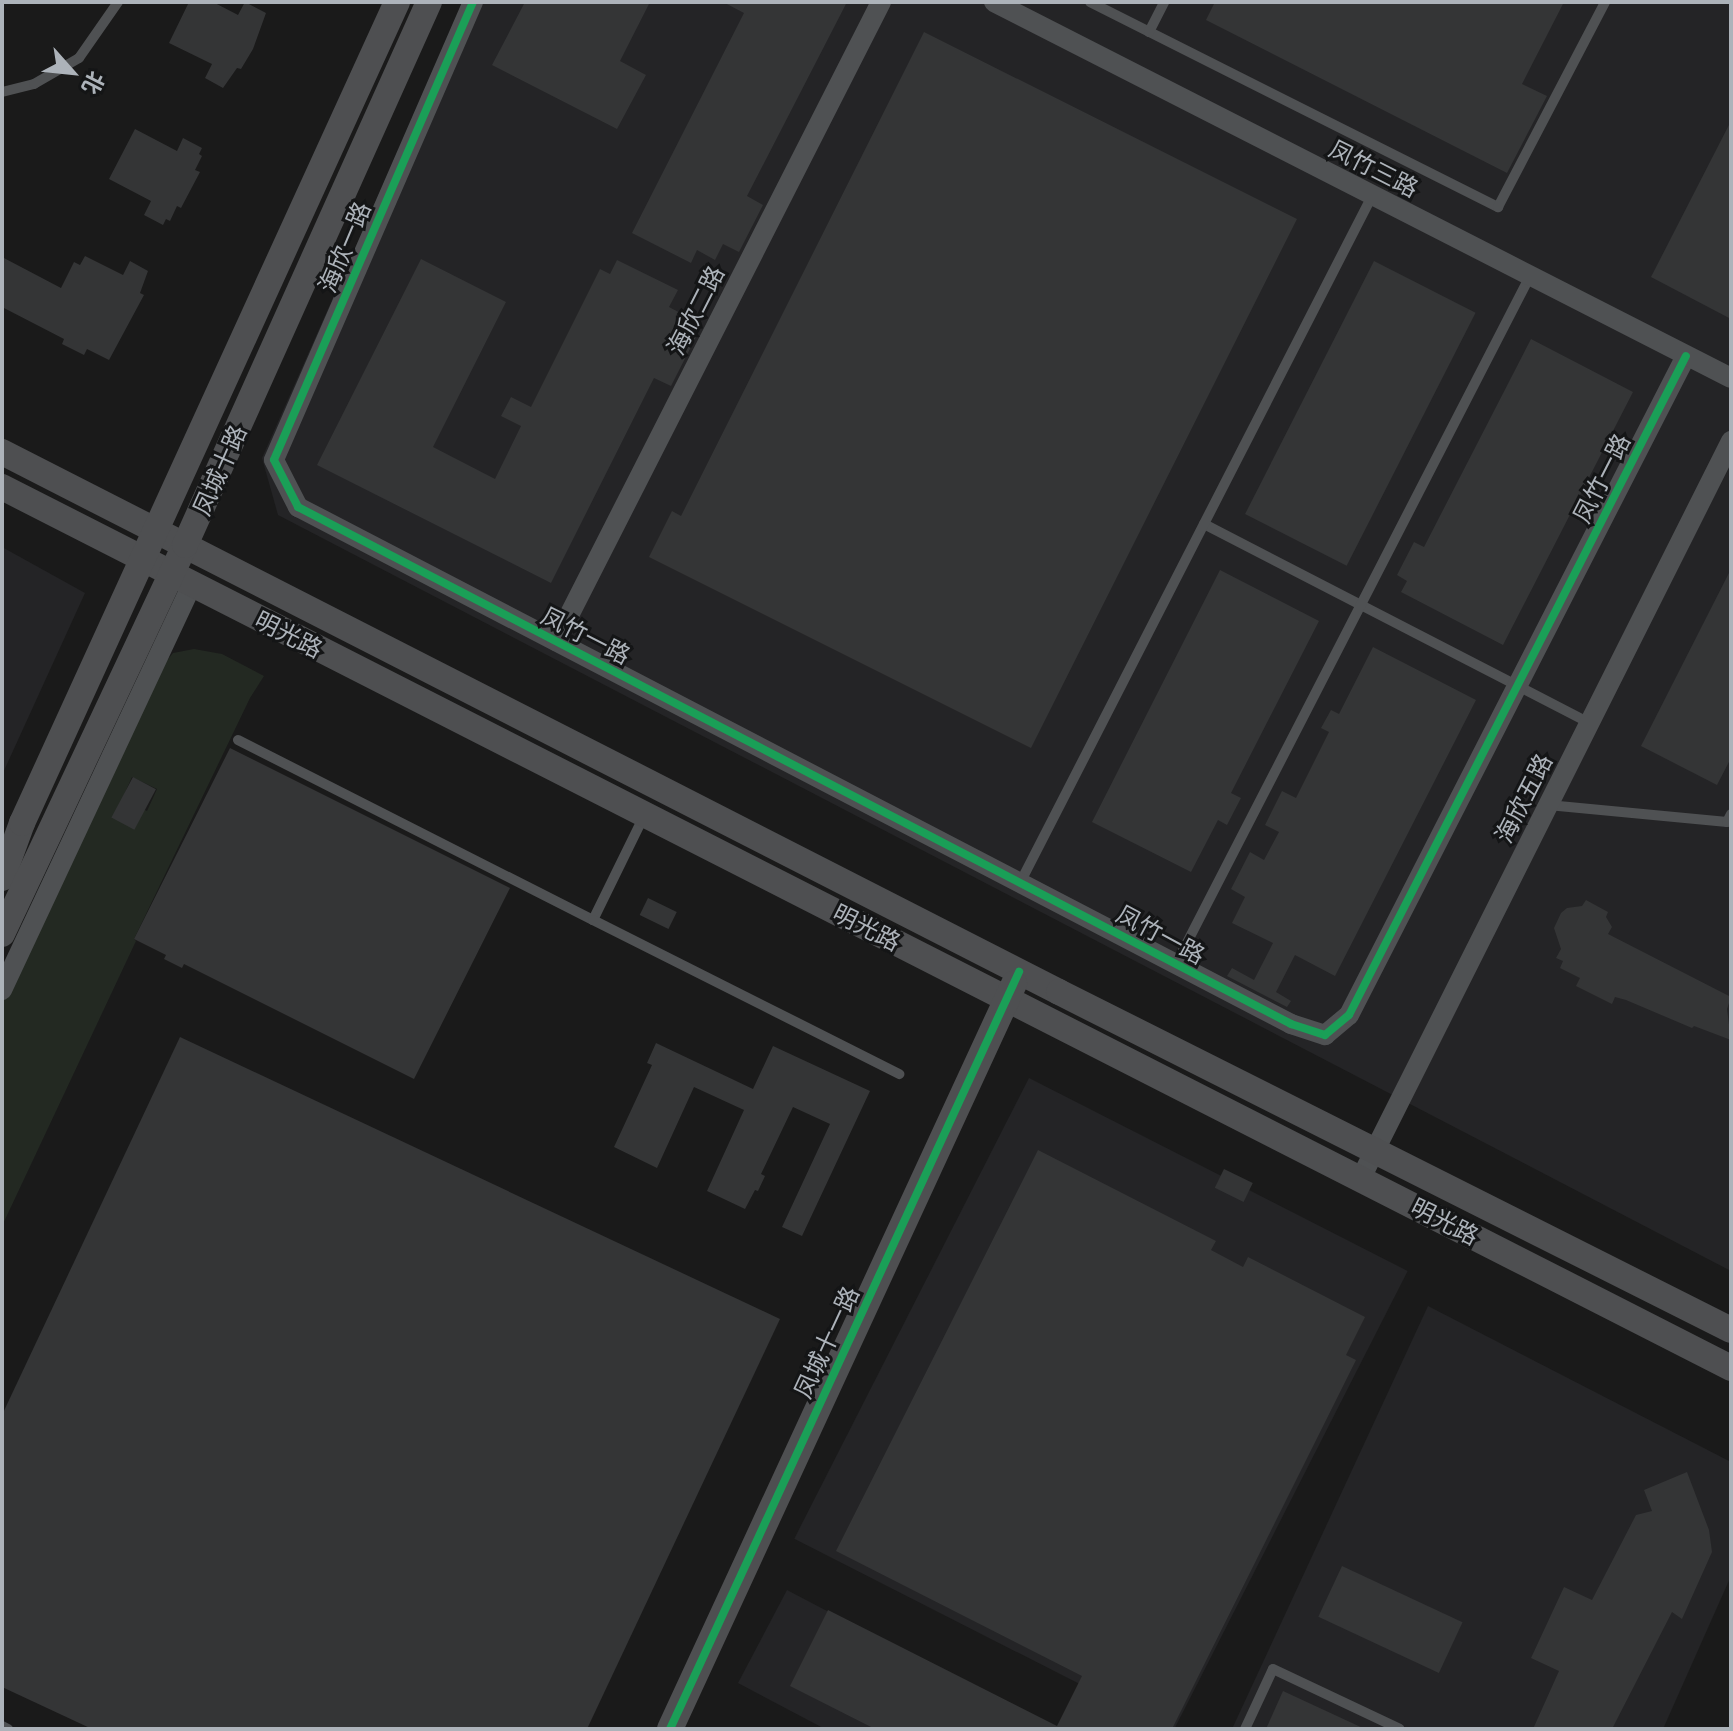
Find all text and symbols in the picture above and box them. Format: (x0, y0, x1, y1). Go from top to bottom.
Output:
north arrow (32, 32, 112, 112)
text: 北 (77, 67, 111, 99)
street label: 凤竹三路 (1325, 133, 1423, 203)
street label: 海欣一路 (312, 197, 376, 297)
street label: 海欣二路 (660, 261, 730, 359)
street label: 凤城十路 (186, 420, 252, 520)
street label: 凤竹一路 (1566, 429, 1636, 527)
street label: 凤竹一路 (537, 600, 635, 670)
street label: 明光路 (250, 605, 328, 663)
street label: 海欣五路 (1488, 749, 1558, 847)
street label: 明光路 (828, 898, 906, 956)
street label: 凤竹一路 (1112, 899, 1210, 969)
street label: 明光路 (1406, 1192, 1484, 1250)
street label: 凤城十一路 (788, 1282, 864, 1402)

